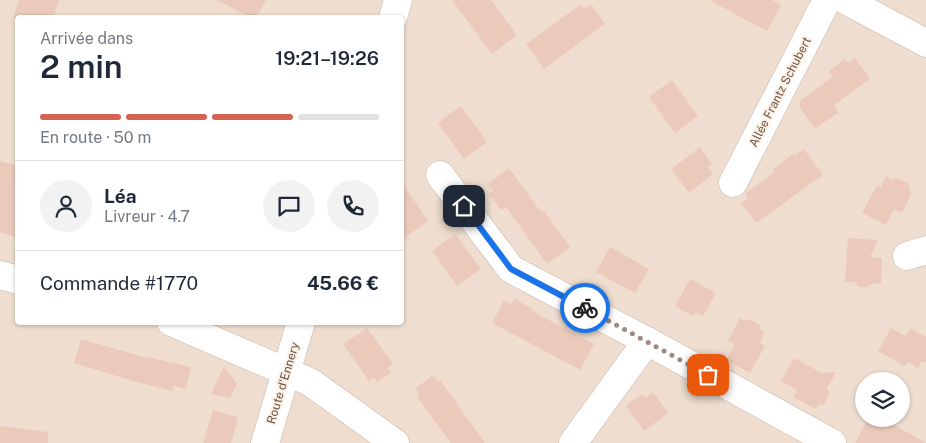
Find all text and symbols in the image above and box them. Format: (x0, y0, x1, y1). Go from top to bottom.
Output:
text: Arrivée dans (40, 29, 133, 48)
street label: Allée Frantz Schubert (746, 34, 814, 149)
text: 19:21–19:26 (275, 47, 379, 69)
text: 2 min (40, 48, 123, 85)
text: En route · 50 m (40, 128, 151, 147)
button: person (40, 180, 92, 232)
button: chat (263, 180, 315, 232)
button: phone (327, 180, 379, 232)
text: Léa (104, 185, 136, 207)
pin (443, 185, 485, 227)
icon: home (450, 192, 478, 220)
text: Livreur · 4.7 (104, 207, 190, 226)
text: Commande #1770 (40, 272, 198, 294)
text: 45.66 € (307, 272, 379, 294)
courier (560, 283, 610, 333)
icon: bike (571, 294, 599, 322)
street label: Route d'Ennery (264, 340, 302, 426)
pin (687, 354, 729, 396)
icon: bag (694, 361, 722, 389)
map controls (855, 372, 910, 427)
button: layers (855, 372, 910, 427)

